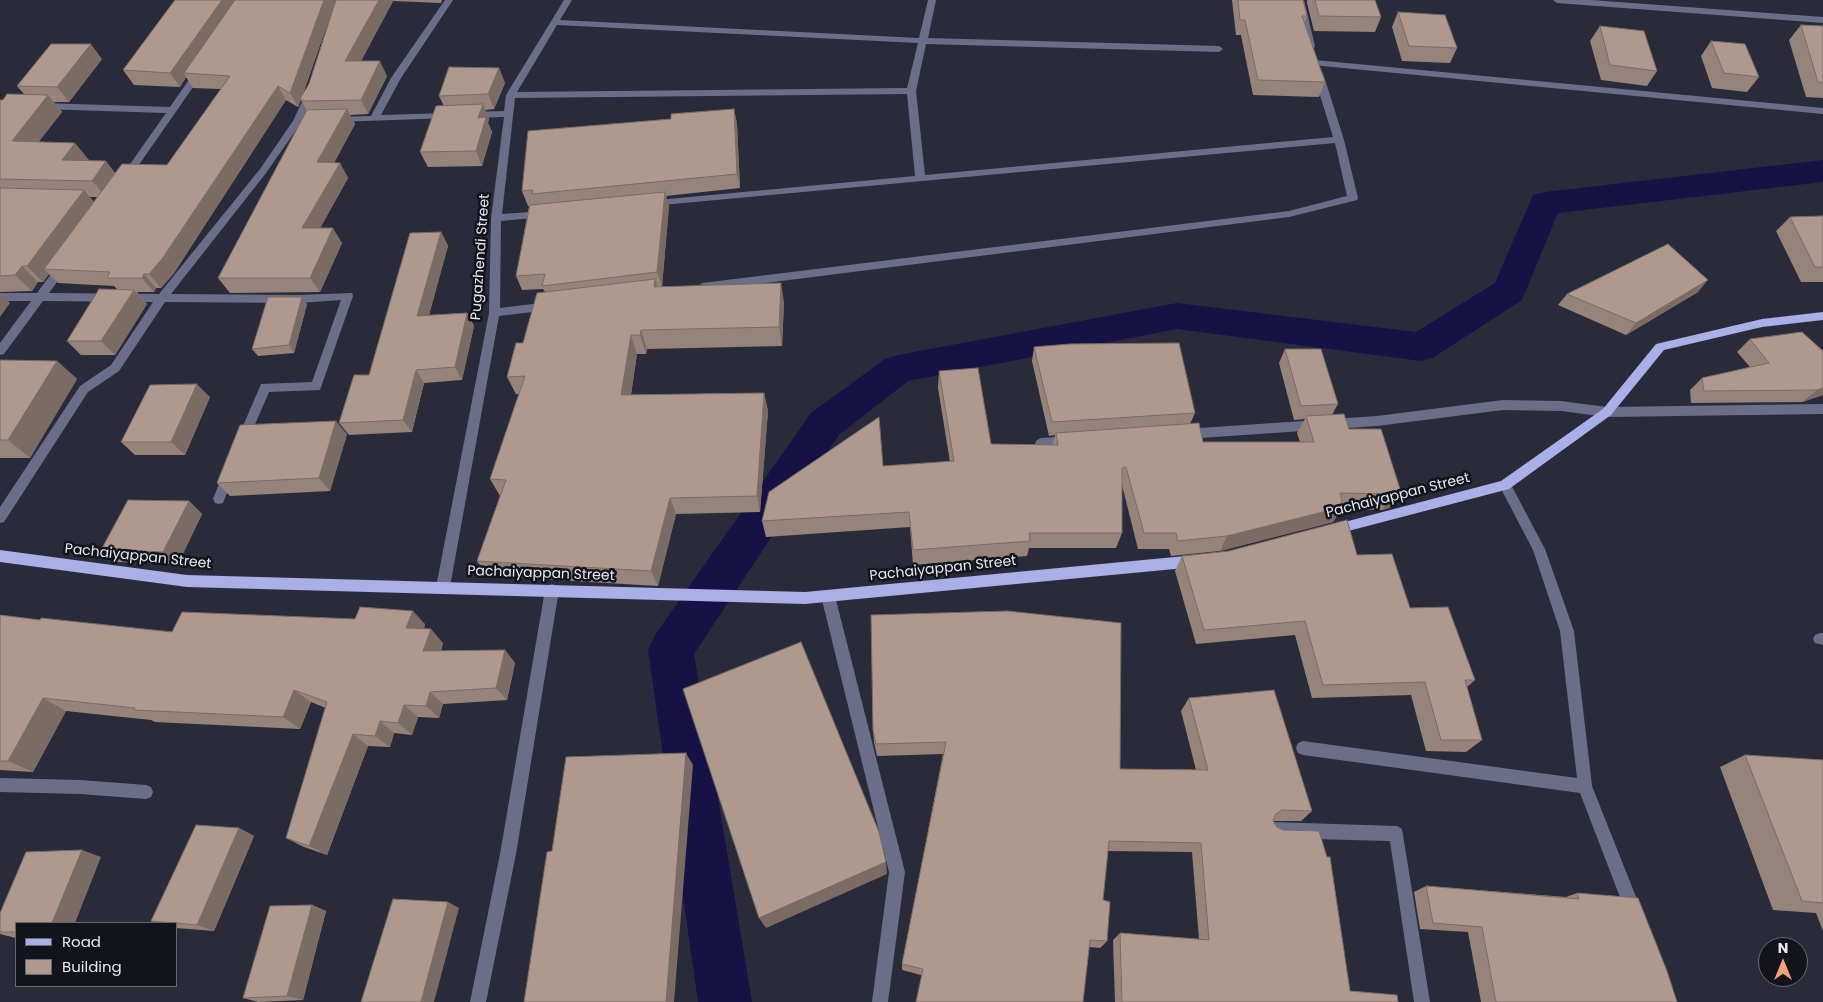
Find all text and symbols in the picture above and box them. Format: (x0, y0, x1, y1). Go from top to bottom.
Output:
street label: Pugazhendi Street (468, 193, 494, 321)
street label: Pachaiyappan Street (1324, 470, 1472, 522)
street label: Pachaiyappan Street (64, 541, 212, 573)
street label: Pachaiyappan Street (869, 553, 1017, 585)
street label: Pachaiyappan Street (467, 563, 615, 585)
legend (15, 922, 178, 987)
text: Road (62, 931, 101, 952)
north arrow (1758, 937, 1808, 987)
text: N (1778, 938, 1788, 958)
text: Building (62, 956, 122, 977)

